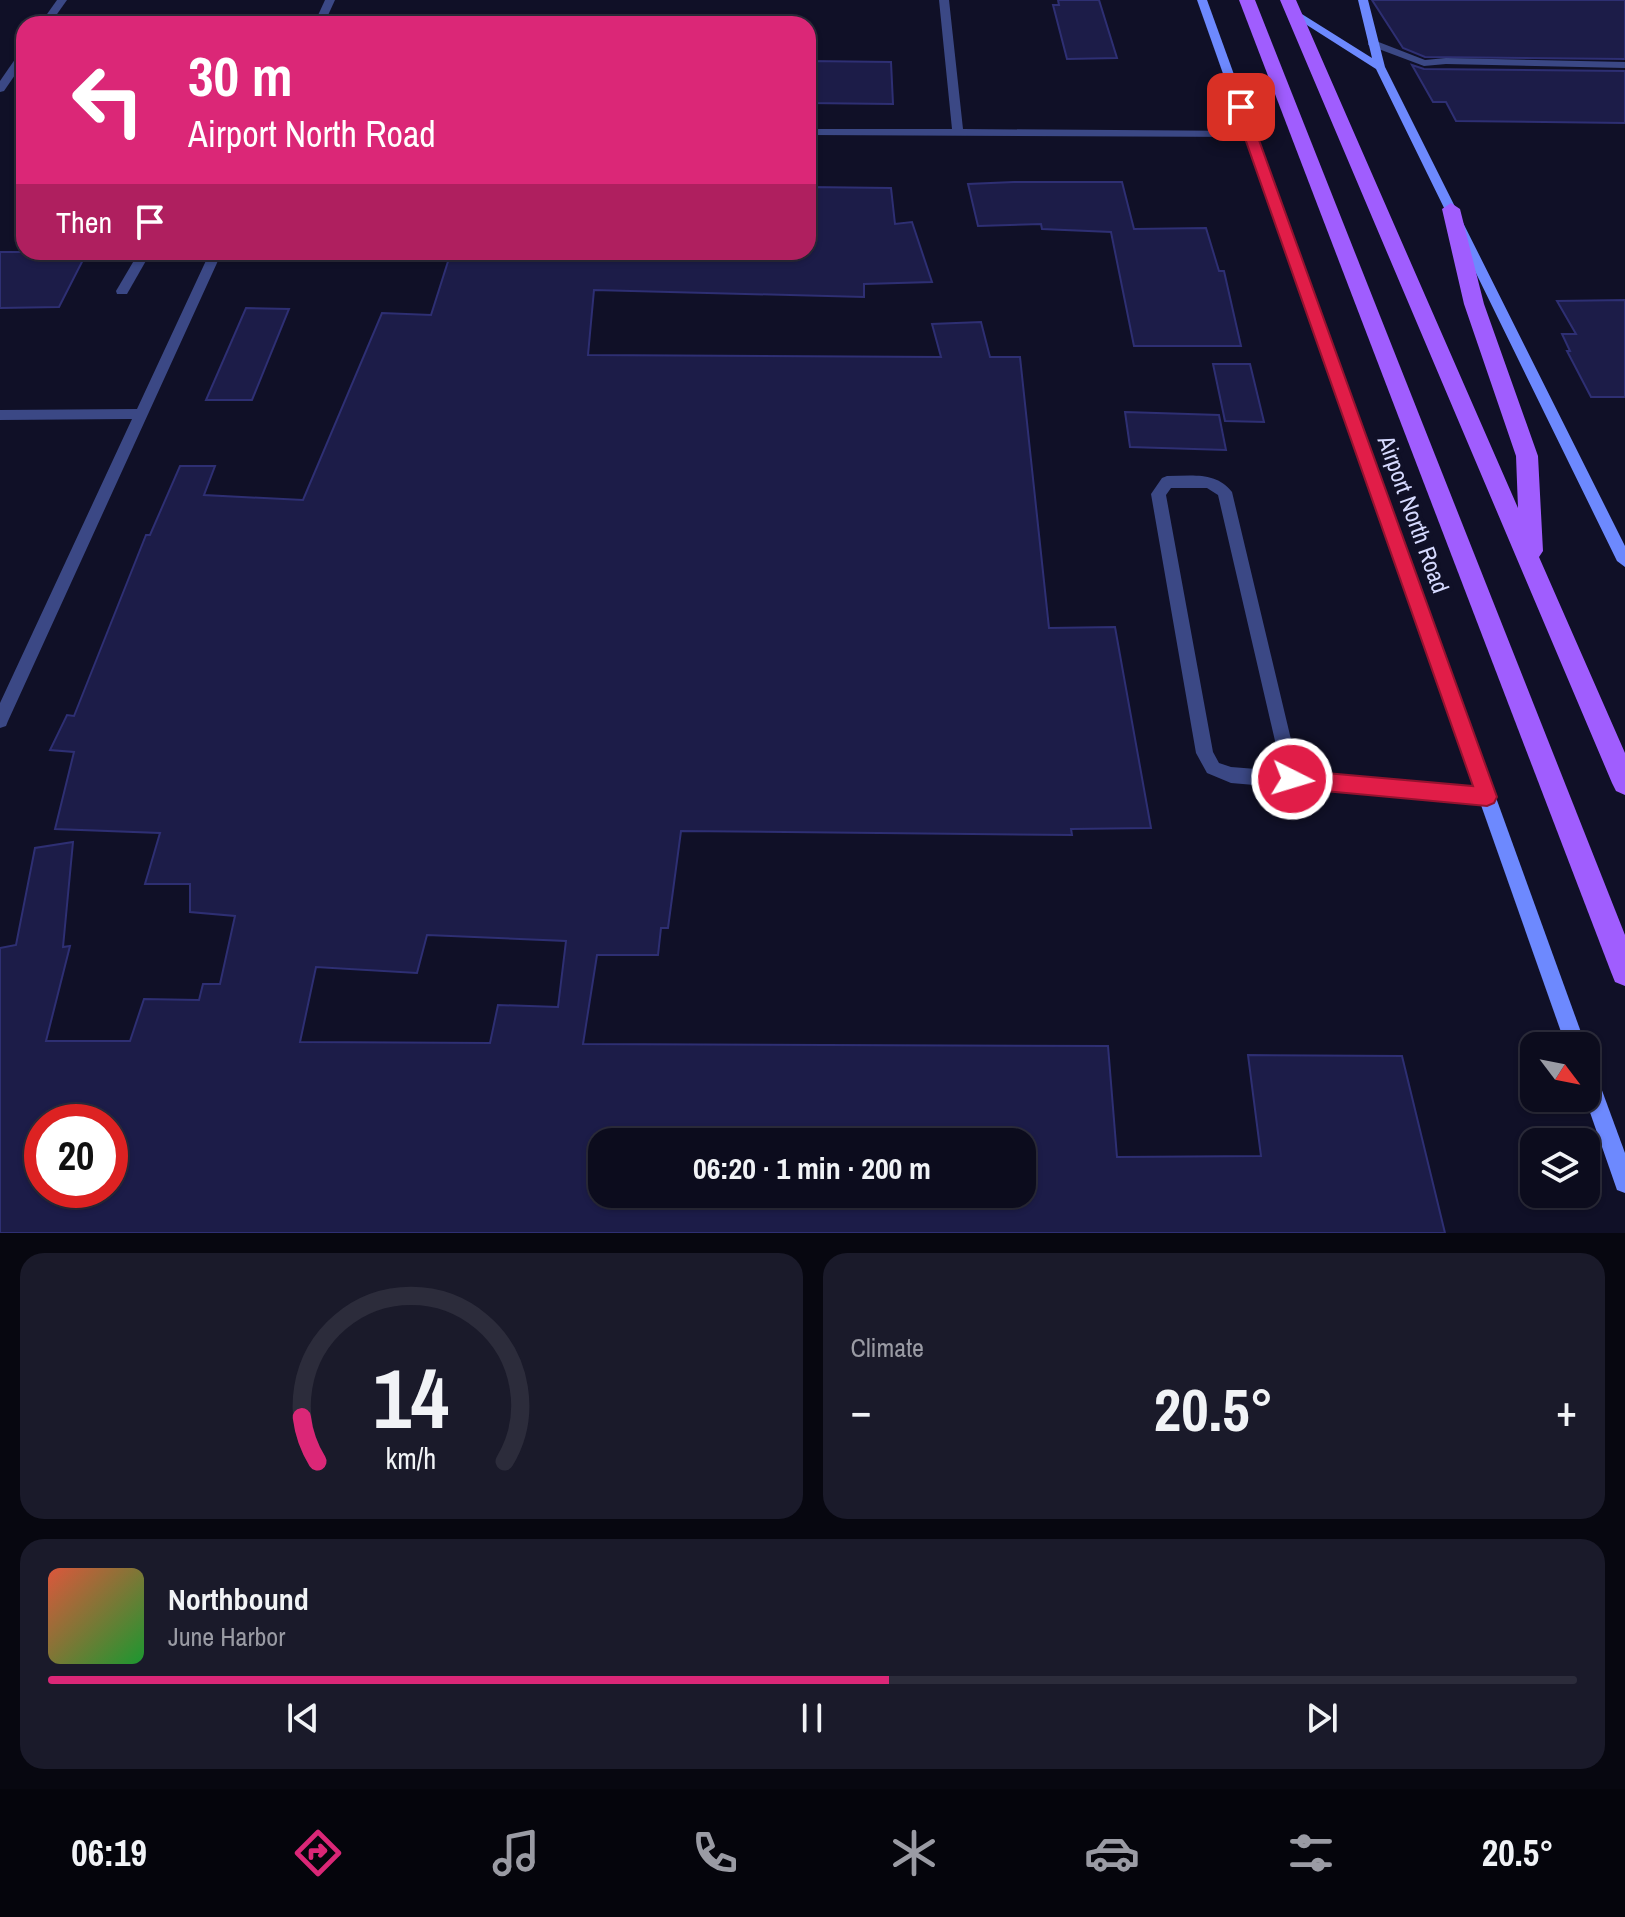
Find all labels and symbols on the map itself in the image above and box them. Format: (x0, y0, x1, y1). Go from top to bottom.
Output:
pin (1207, 73, 1275, 141)
street label: Airport North Road (1370, 430, 1457, 597)
position arrow (1250, 737, 1334, 821)
north arrow (1520, 1032, 1600, 1112)
speed limit sign: 20 (24, 1104, 128, 1208)

